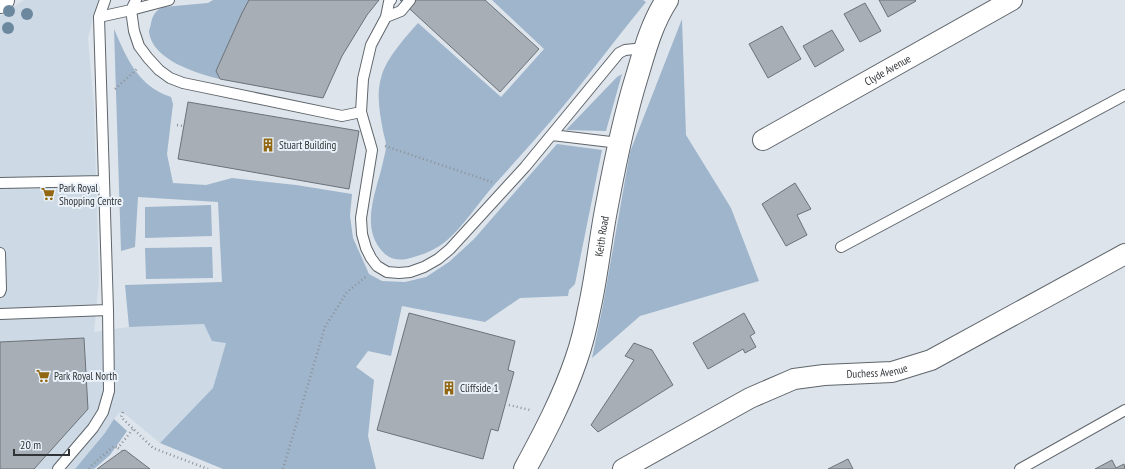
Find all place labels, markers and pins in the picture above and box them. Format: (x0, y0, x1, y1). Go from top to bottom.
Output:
building icon: Stuart Building (260, 137, 276, 153)
place label: Stuart Building (279, 138, 336, 152)
place label: Park Royal Shopping Centre (59, 181, 122, 208)
supermarket icon: Park Royal Shopping Centre (40, 186, 56, 202)
supermarket icon: Park Royal North (35, 368, 51, 384)
place label: Park Royal North (54, 369, 117, 383)
building icon: Cliffside 1 (441, 380, 457, 396)
place label: Cliffside 1 (460, 381, 498, 395)

